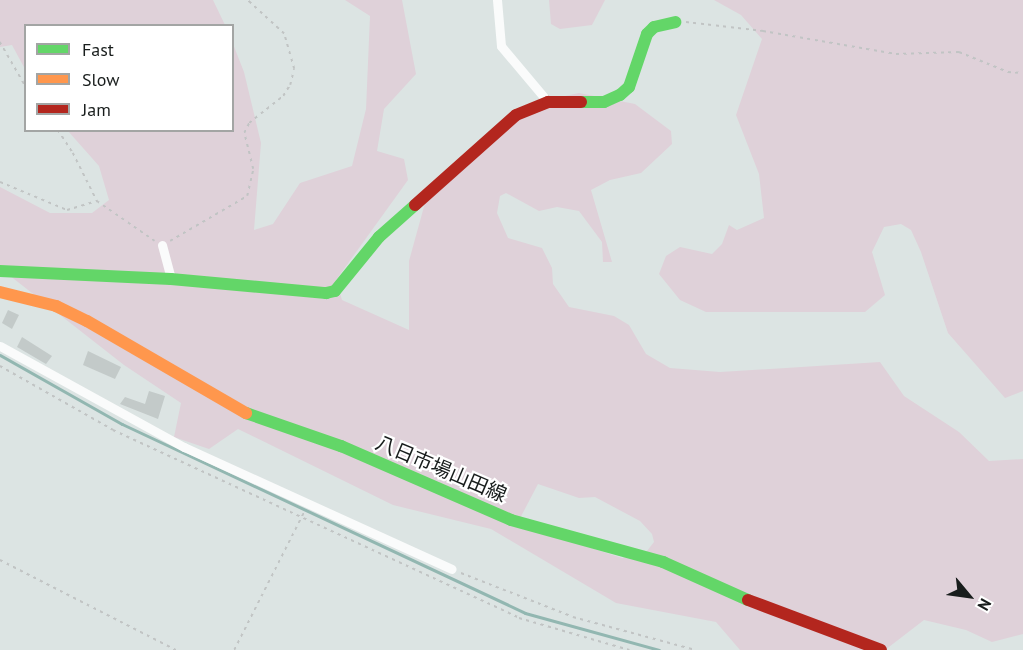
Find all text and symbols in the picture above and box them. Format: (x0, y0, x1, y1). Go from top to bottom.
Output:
legend (24, 24, 234, 132)
text: Fast (82, 38, 114, 61)
text: Slow (82, 68, 120, 91)
text: Jam (82, 98, 111, 121)
street label: 八日市場山田線 (372, 431, 510, 507)
north arrow (939, 566, 999, 626)
text: N (973, 595, 996, 614)

